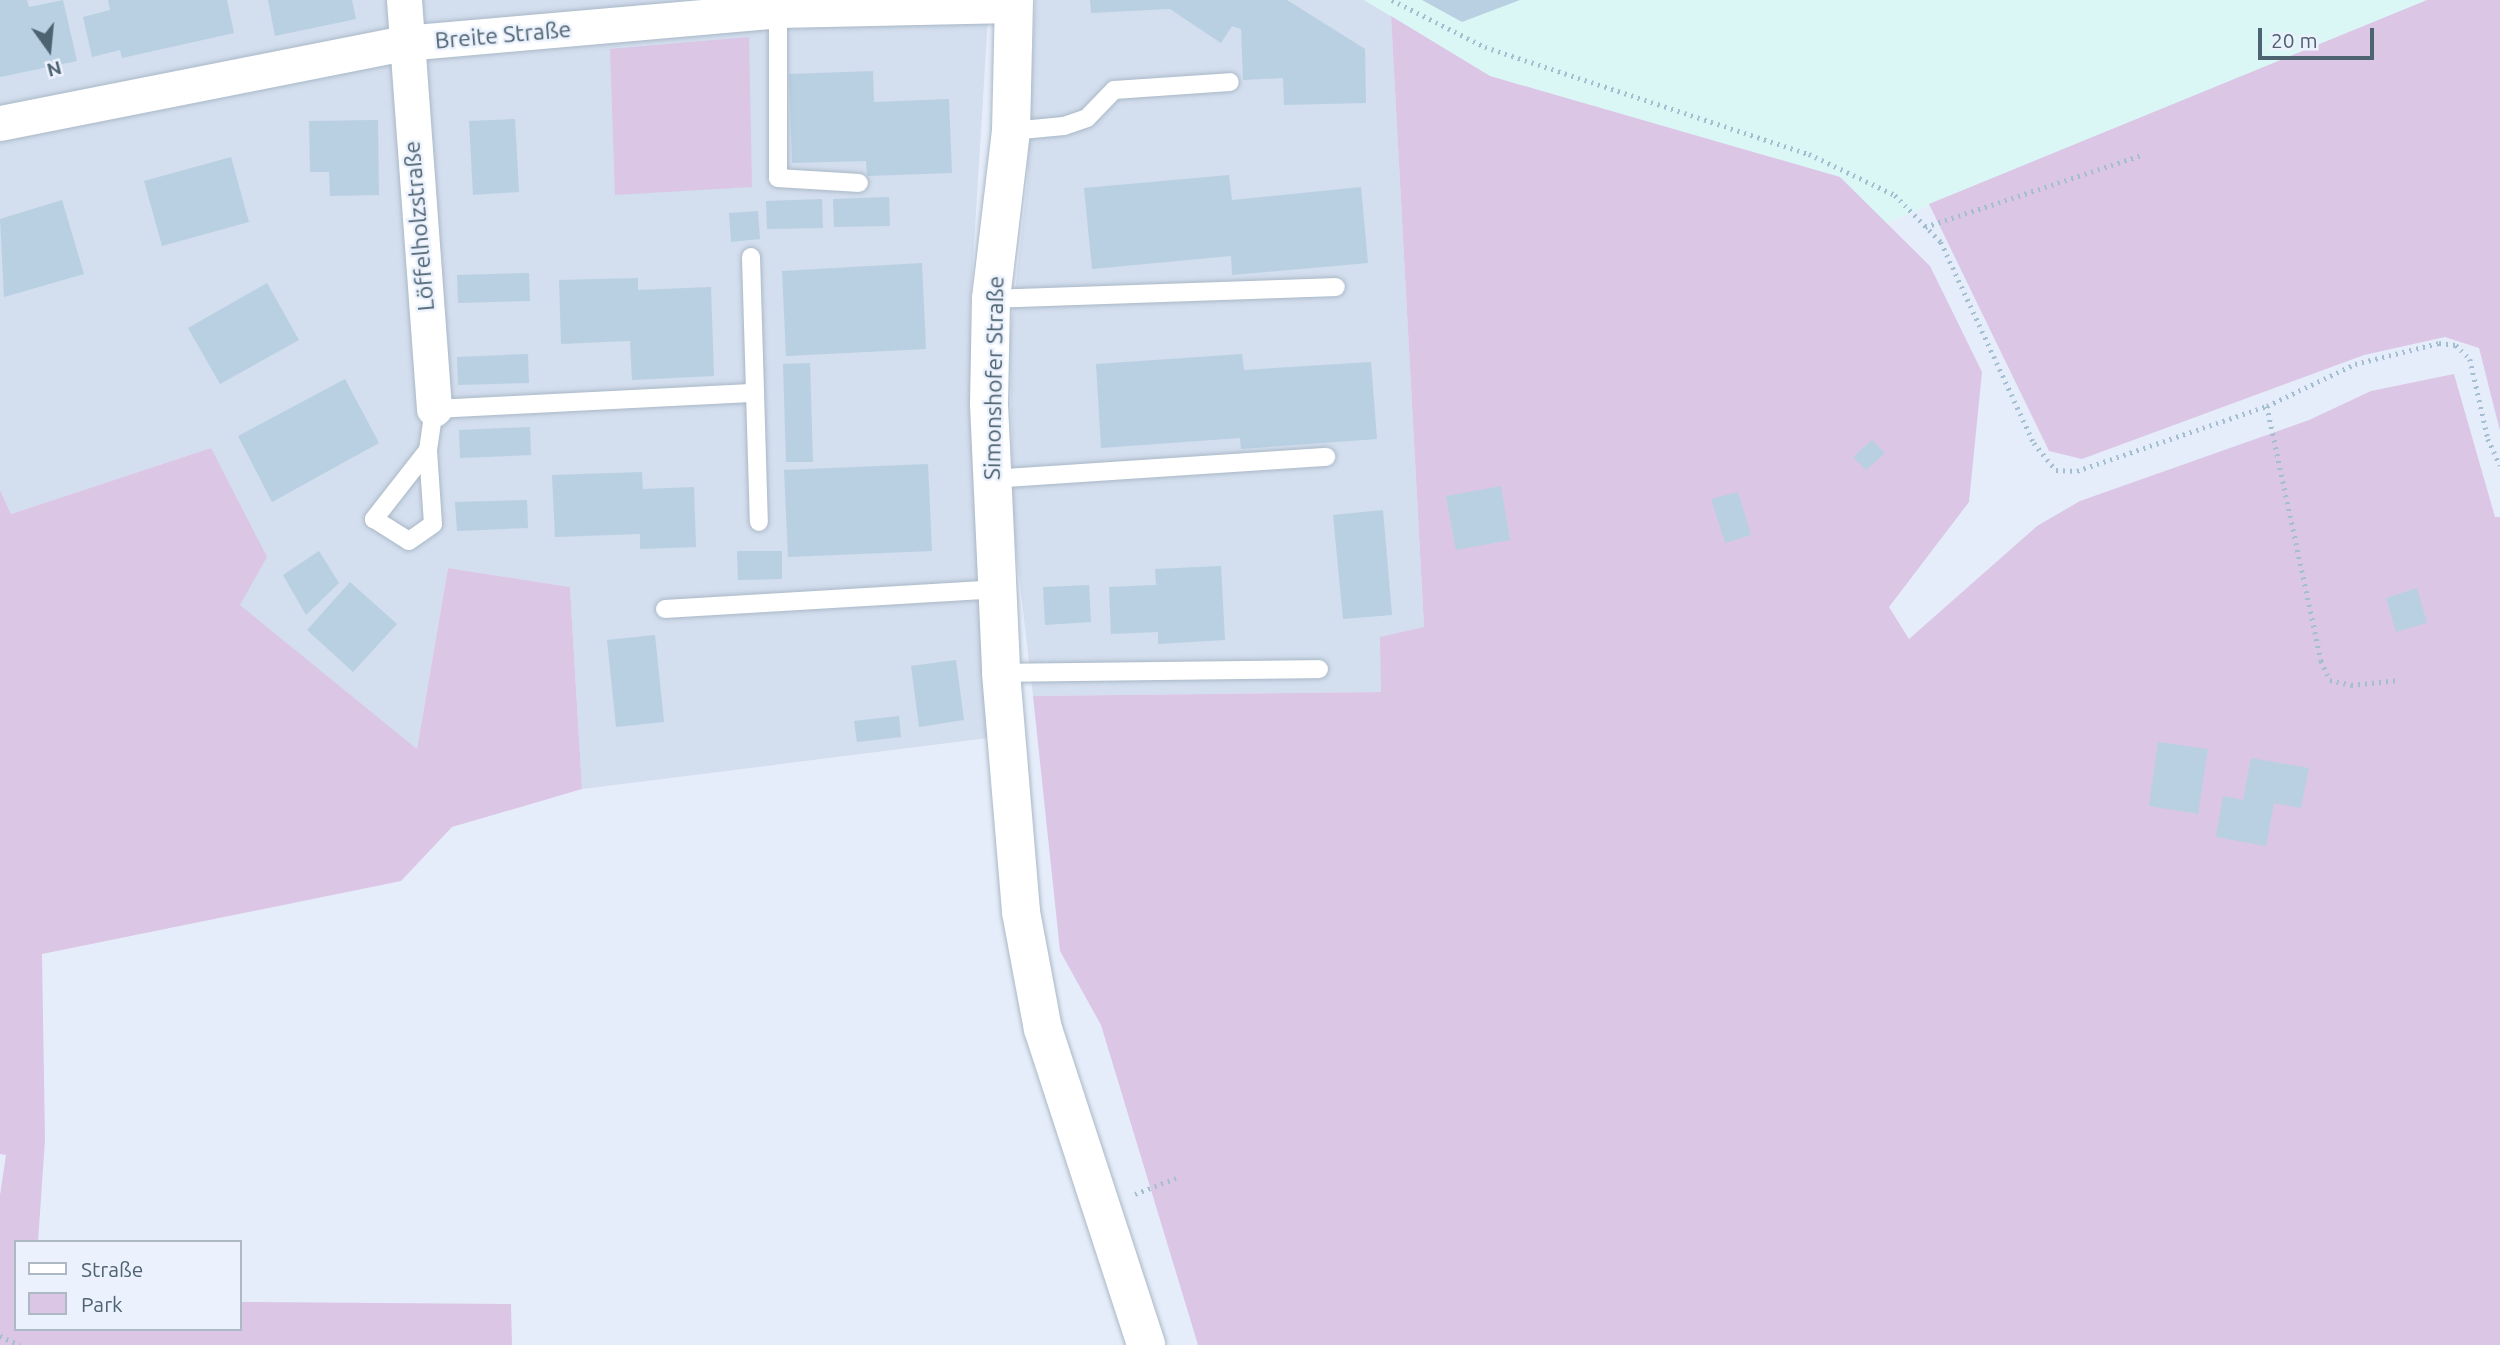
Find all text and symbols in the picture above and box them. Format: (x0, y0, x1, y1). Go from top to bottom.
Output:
north arrow (14, 14, 84, 84)
scale bar (2262, 14, 2378, 58)
street label: Breite Straße (434, 15, 572, 55)
text: 20 m (2271, 28, 2318, 52)
text: N (45, 57, 64, 82)
street label: Löffelholzstraße (398, 140, 440, 312)
street label: Simonshofer Straße (978, 276, 1010, 480)
legend (14, 1240, 242, 1331)
text: Straße (81, 1257, 143, 1281)
text: Park (81, 1292, 123, 1316)

